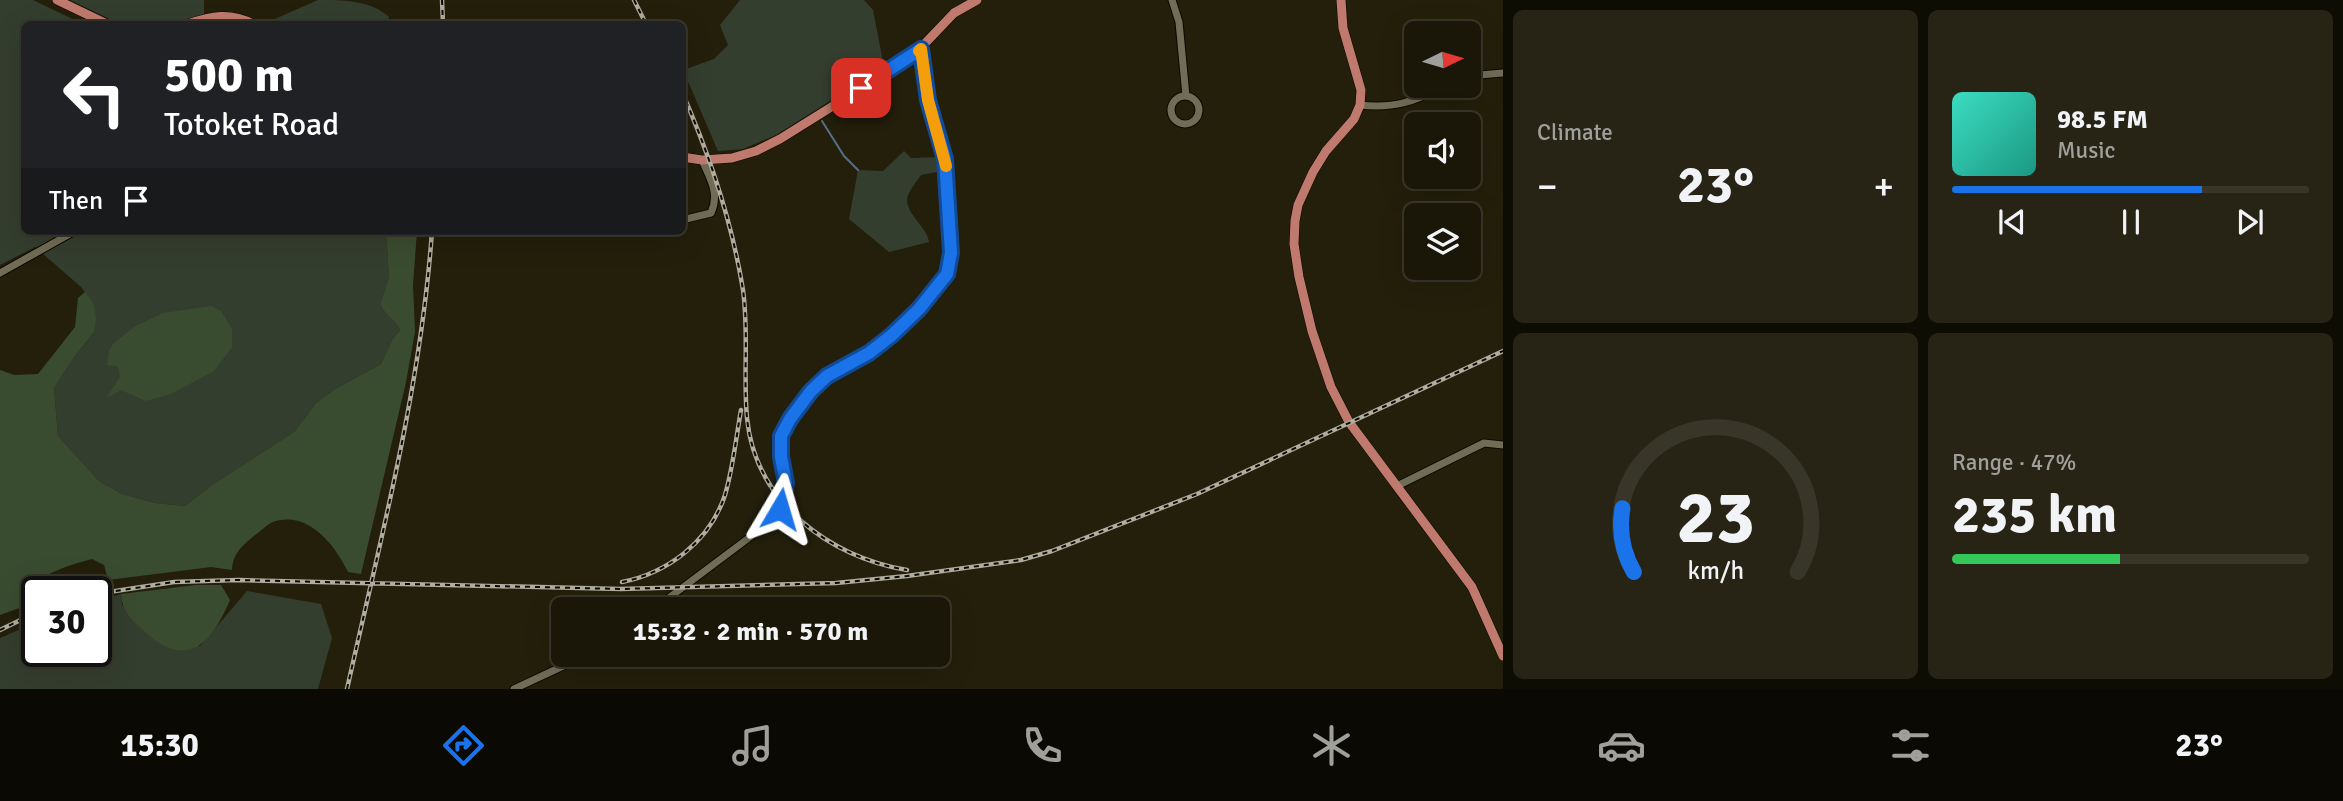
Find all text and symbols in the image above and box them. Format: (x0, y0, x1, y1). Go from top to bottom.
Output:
north arrow (1404, 21, 1480, 98)
map controls (1404, 21, 1481, 280)
text: 500 m (164, 45, 294, 105)
icon: left (49, 49, 140, 140)
pin (831, 58, 891, 118)
icon: arrive (842, 69, 880, 107)
text: 98.5 FM (2057, 104, 2148, 136)
text: Totoket Road (164, 105, 339, 144)
button: sound (1404, 112, 1481, 189)
text: Climate (1537, 118, 1613, 147)
text: Music (2057, 136, 2115, 165)
text: 23° (1677, 153, 1754, 217)
text: − (1537, 163, 1558, 210)
text: + (1873, 163, 1894, 210)
icon: arrive (117, 182, 155, 220)
text: Then (49, 185, 103, 217)
button: layers (1404, 203, 1481, 280)
icon: previous (1993, 203, 2031, 241)
icon: pause (2112, 203, 2150, 241)
icon: next (2231, 203, 2269, 241)
text: Range · 47% (1952, 448, 2076, 477)
position arrow (743, 472, 817, 546)
text: 23 (1676, 474, 1755, 563)
text: 235 km (1952, 483, 2117, 547)
text: km/h (1687, 555, 1744, 586)
speed limit sign: 30 (21, 576, 112, 667)
text: 15:32 · 2 min · 570 m (633, 616, 868, 648)
icon: directions (439, 721, 488, 770)
icon: music (728, 721, 777, 770)
icon: phone (1018, 721, 1067, 770)
icon: climate (1307, 721, 1356, 770)
icon: car (1597, 721, 1646, 770)
icon: filters (1886, 721, 1935, 770)
text: 15:30 (120, 726, 199, 765)
text: 23° (2175, 726, 2223, 765)

